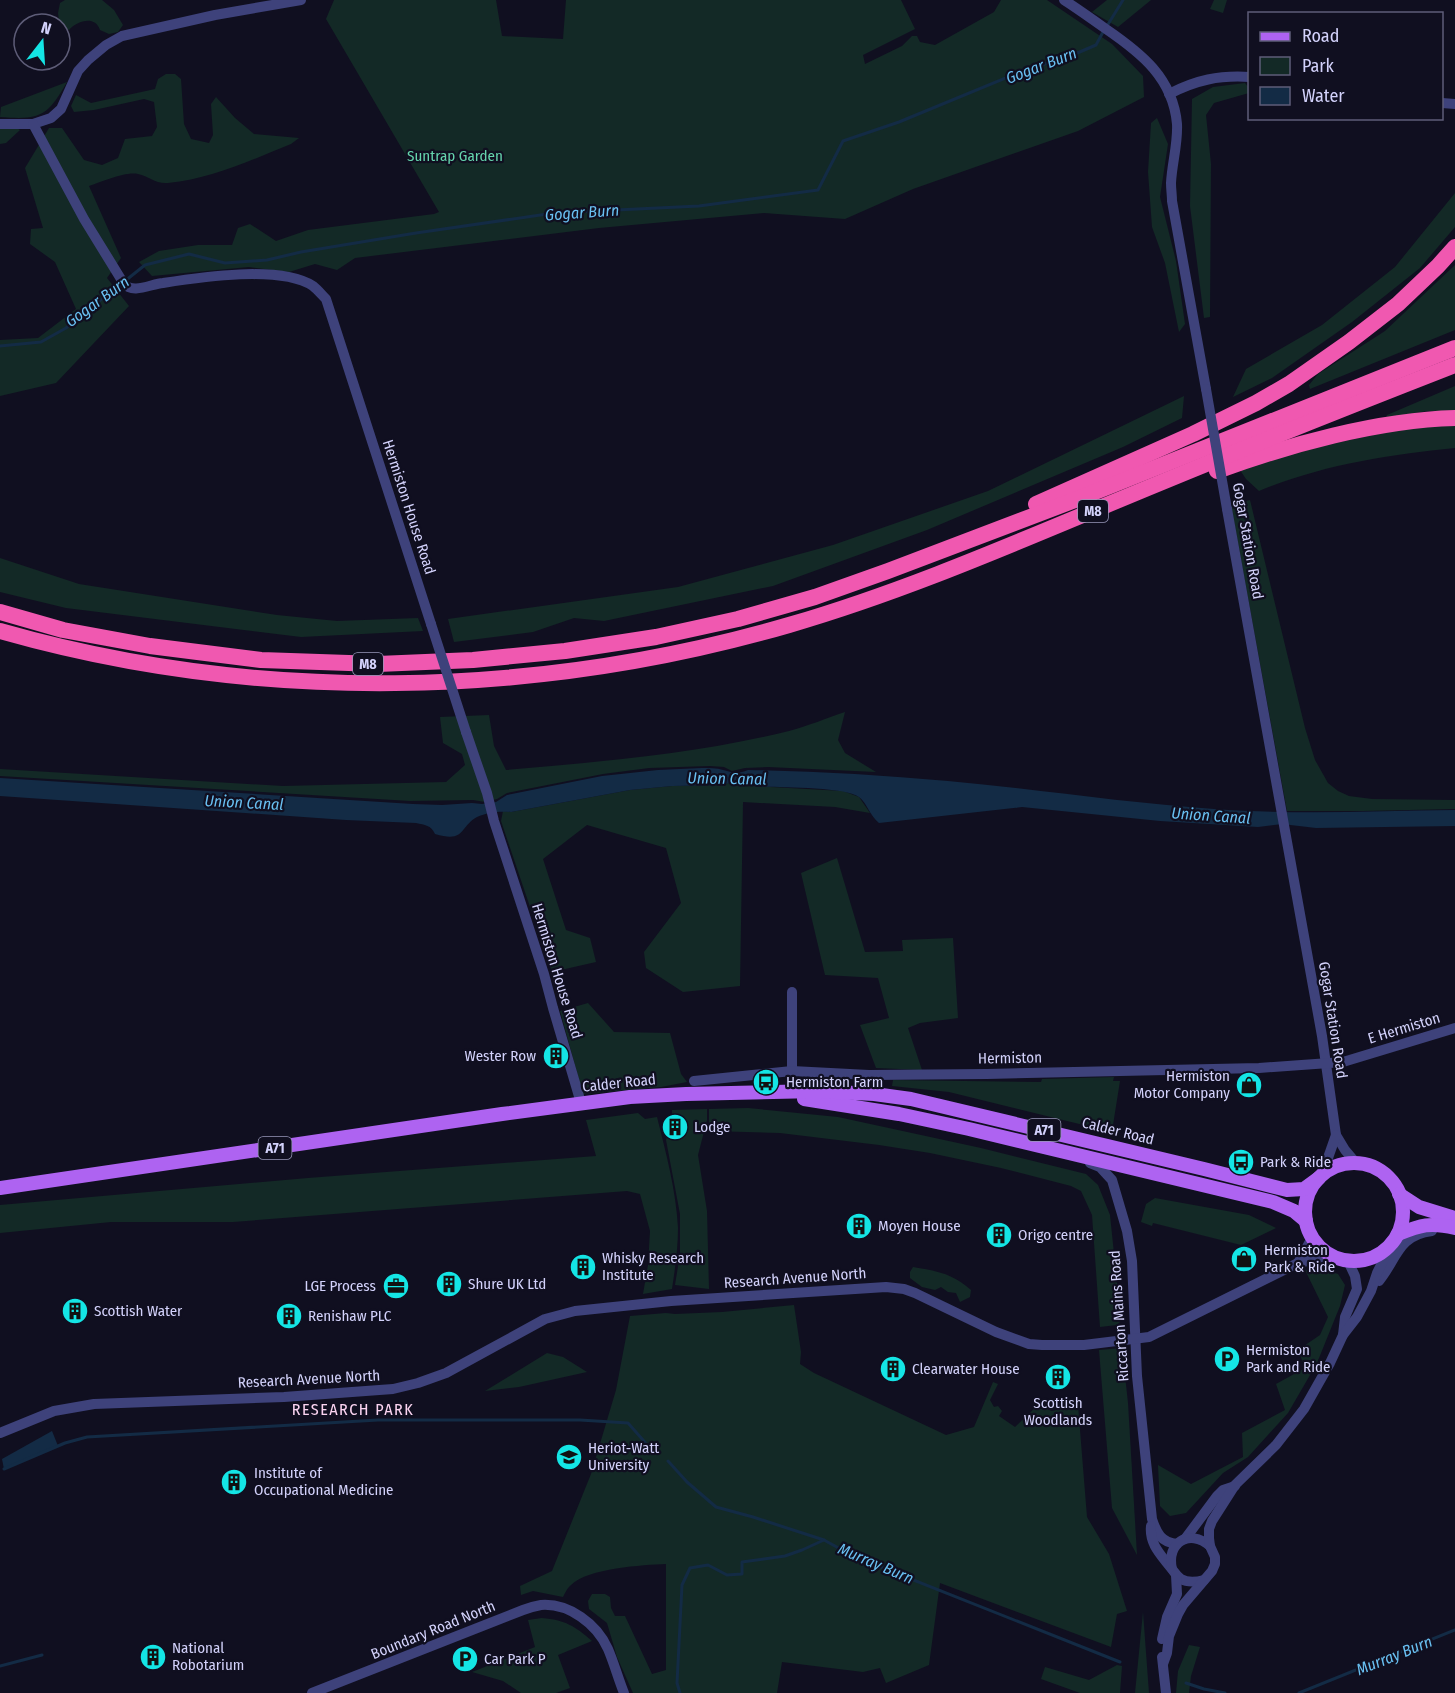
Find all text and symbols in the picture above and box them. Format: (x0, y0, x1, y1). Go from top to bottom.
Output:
north arrow (12, 12, 72, 72)
legend (1248, 12, 1443, 120)
text: N (39, 18, 54, 39)
text: Road (1302, 25, 1339, 47)
water label: Gogar Burn (1003, 43, 1079, 88)
text: Park (1302, 55, 1335, 77)
text: Water (1302, 85, 1345, 107)
park label: Suntrap Garden (407, 147, 503, 165)
water label: Gogar Burn (544, 200, 620, 225)
water label: Gogar Burn (62, 272, 133, 331)
street label: Hermiston House Road (379, 437, 439, 577)
street label: Gogar Station Road (1229, 481, 1267, 601)
road number: M8 (1078, 500, 1108, 522)
road number: M8 (353, 653, 383, 675)
water label: Union Canal (687, 768, 767, 789)
water label: Union Canal (204, 791, 284, 814)
water label: Union Canal (1171, 803, 1251, 828)
street label: Hermiston House Road (528, 901, 586, 1041)
street label: Gogar Station Road (1315, 960, 1351, 1080)
street label: E Hermiston (1366, 1009, 1442, 1047)
building icon: Wester Row (541, 1041, 571, 1071)
place label: Wester Row (465, 1047, 536, 1065)
street label: Hermiston (978, 1048, 1042, 1068)
bus stop icon: Hermiston Farm (751, 1067, 781, 1097)
place label: Hermiston Motor Company (1134, 1067, 1230, 1102)
street label: Calder Road (581, 1070, 657, 1096)
shop icon: Hermiston Motor Company (1234, 1070, 1264, 1100)
place label: Hermiston Farm (786, 1073, 883, 1091)
building icon: Lodge (660, 1112, 690, 1142)
street label: Calder Road (1080, 1113, 1156, 1149)
place label: Lodge (694, 1118, 730, 1136)
road number: A71 (1028, 1119, 1060, 1141)
road number: A71 (258, 1137, 292, 1159)
bus stop icon: Park & Ride (1226, 1147, 1256, 1177)
place label: Park & Ride (1260, 1153, 1331, 1171)
building icon: Moyen House (844, 1211, 874, 1241)
place label: Moyen House (878, 1217, 961, 1235)
building icon: Origo centre (984, 1220, 1014, 1250)
place label: Origo centre (1018, 1226, 1093, 1244)
place label: Hermiston Park & Ride (1264, 1241, 1335, 1276)
shop icon: Hermiston Park & Ride (1229, 1244, 1259, 1274)
place label: Whisky Research Institute (602, 1249, 704, 1284)
street label: Riccarton Mains Road (1105, 1250, 1133, 1382)
building icon: Whisky Research Institute (568, 1252, 598, 1282)
street label: Research Avenue North (723, 1264, 867, 1292)
building icon: Shure UK Ltd (434, 1269, 464, 1299)
office icon: LGE Process (381, 1271, 411, 1301)
place label: Shure UK Ltd (468, 1275, 546, 1293)
place label: LGE Process (304, 1277, 376, 1295)
building icon: Scottish Water (60, 1296, 90, 1326)
building icon: Renishaw PLC (274, 1301, 304, 1331)
place label: Scottish Water (94, 1302, 183, 1320)
place label: Renishaw PLC (308, 1307, 392, 1325)
place label: Hermiston Park and Ride (1246, 1341, 1330, 1376)
parking icon: Hermiston Park and Ride (1212, 1344, 1242, 1374)
building icon: Clearwater House (878, 1354, 908, 1384)
place label: Clearwater House (912, 1360, 1020, 1378)
building icon: Scottish Woodlands (1043, 1362, 1073, 1392)
street label: Research Avenue North (237, 1366, 381, 1392)
place label: Scottish Woodlands (1024, 1394, 1092, 1429)
district label: RESEARCH PARK (292, 1400, 414, 1419)
place label: Heriot-Watt University (588, 1439, 659, 1474)
school or university icon: Heriot-Watt University (554, 1442, 584, 1472)
place label: Institute of Occupational Medicine (254, 1464, 393, 1499)
building icon: Institute of Occupational Medicine (219, 1467, 249, 1497)
water label: Murray Burn (835, 1539, 916, 1588)
street label: Boundary Road North (368, 1597, 498, 1663)
water label: Murray Burn (1353, 1632, 1435, 1679)
place label: National Robotarium (172, 1639, 244, 1674)
building icon: National Robotarium (138, 1642, 168, 1672)
parking icon: Car Park P (450, 1644, 480, 1674)
place label: Car Park P (484, 1650, 546, 1668)

